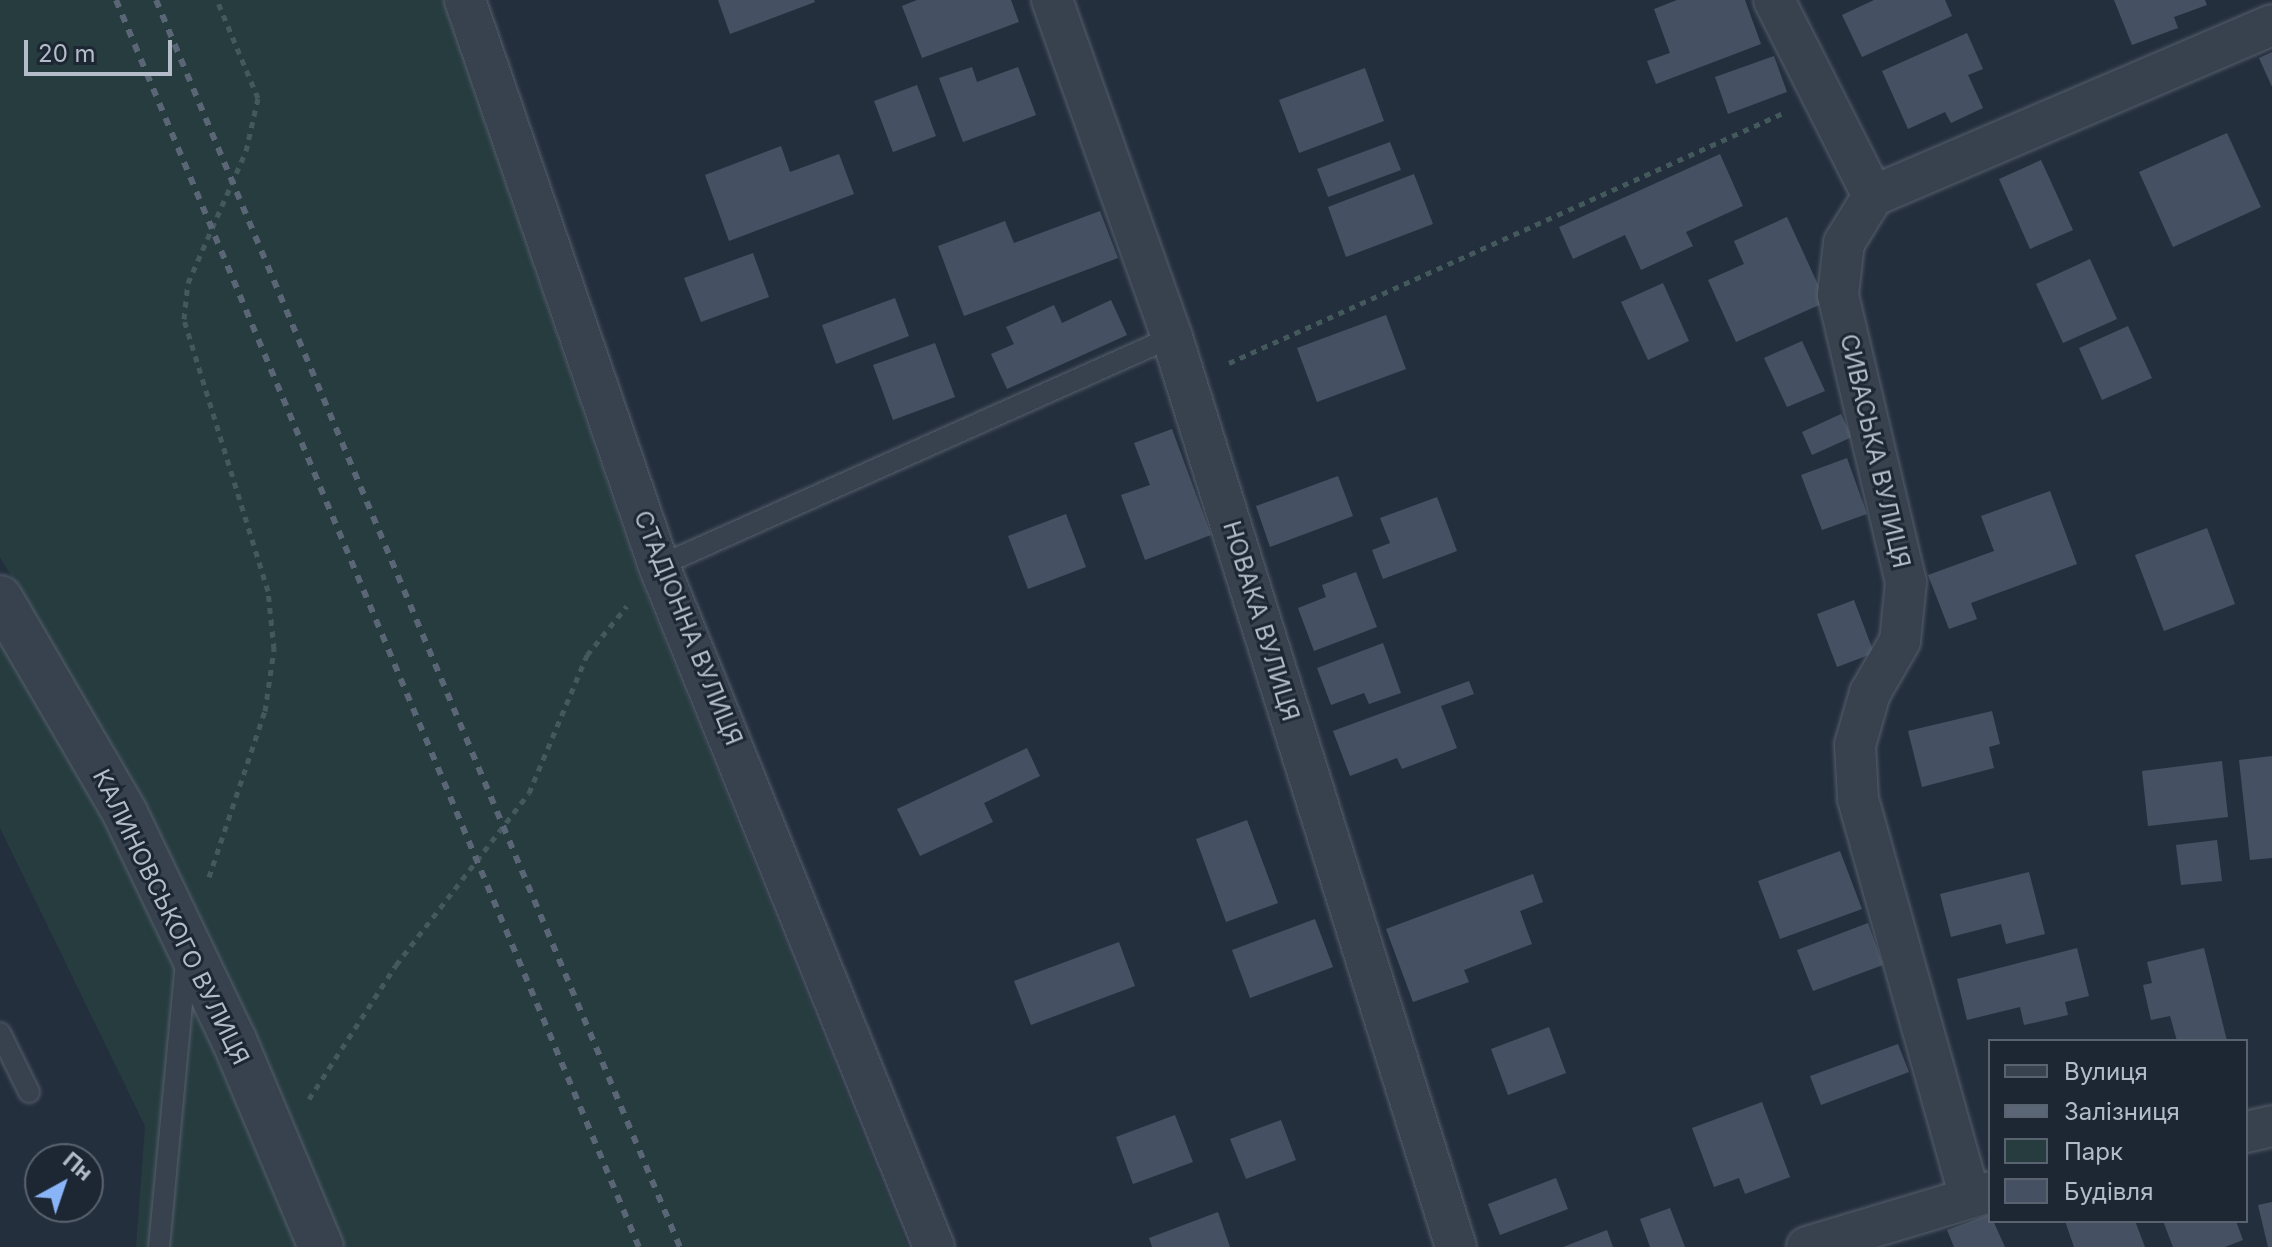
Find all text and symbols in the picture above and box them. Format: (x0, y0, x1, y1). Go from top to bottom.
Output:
scale bar (28, 24, 176, 74)
text: 20 m (38, 39, 96, 68)
street label: СИВАСЬКА ВУЛИЦЯ (1834, 331, 1916, 571)
street label: СТАДІОННА ВУЛИЦЯ (628, 506, 748, 750)
street label: НОВАКА ВУЛИЦЯ (1217, 518, 1305, 724)
street label: КАЛИНОВСЬКОГО ВУЛИЦЯ (87, 765, 255, 1069)
legend (1988, 1039, 2248, 1223)
text: Вулиця (2064, 1057, 2148, 1086)
text: Залізниця (2064, 1097, 2180, 1126)
text: Парк (2064, 1137, 2123, 1166)
north arrow (24, 1143, 104, 1223)
text: Пн (58, 1146, 98, 1186)
text: Будівля (2064, 1177, 2153, 1206)

